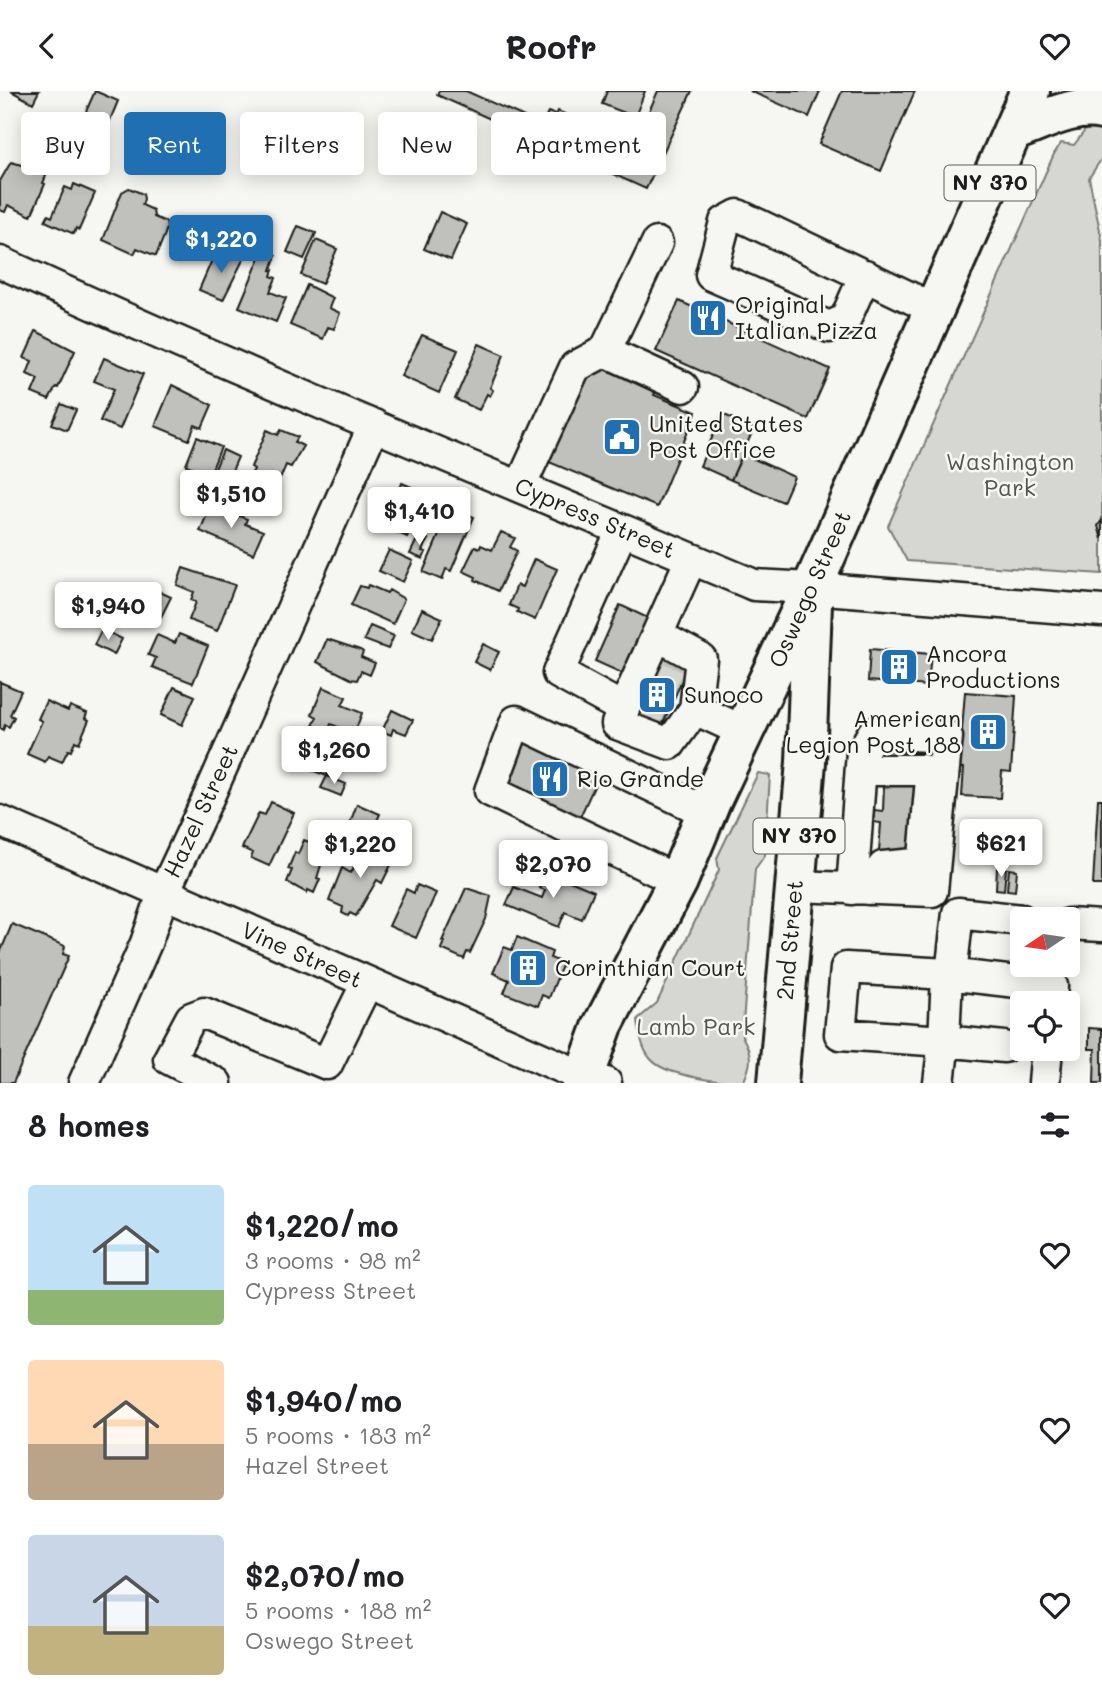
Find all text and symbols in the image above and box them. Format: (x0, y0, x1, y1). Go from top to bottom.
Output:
text: Roofr (505, 25, 597, 67)
icon: back (28, 27, 66, 65)
icon: heart (1036, 27, 1074, 65)
chip: Buy (21, 112, 110, 175)
chip: Rent (124, 112, 226, 175)
chip: Filters (240, 112, 364, 175)
chip: New (378, 112, 477, 175)
chip: Apartment (491, 112, 666, 175)
road number: NY 370 (944, 165, 1036, 201)
pin: $1,220 (164, 215, 278, 275)
text: $1,220 (185, 223, 257, 253)
place label: Original Italian Pizza (735, 289, 878, 345)
restaurant icon: Original Italian Pizza (687, 297, 729, 339)
place label: United States Post Office (649, 408, 803, 464)
public building icon: United States Post Office (601, 416, 643, 458)
park label: Washington Park (946, 446, 1074, 502)
street label: Cypress Street (511, 470, 680, 564)
pin: $1,510 (174, 471, 288, 530)
text: $1,510 (196, 478, 266, 508)
pin: $1,410 (362, 487, 476, 547)
text: $1,410 (383, 495, 455, 525)
street label: Oswego Street (761, 505, 857, 672)
pin: $1,940 (51, 582, 165, 642)
text: $1,940 (71, 590, 145, 620)
place label: Ancora Productions (926, 638, 1061, 694)
building icon: Ancora Productions (878, 646, 920, 688)
building icon: Sunoco (636, 674, 678, 716)
place label: Sunoco (684, 679, 763, 709)
place label: American Legion Post 188 (786, 703, 961, 759)
building icon: American Legion Post 188 (967, 711, 1009, 753)
pin: $1,260 (277, 727, 391, 786)
text: $1,260 (297, 734, 371, 764)
street label: Hazel Street (156, 739, 244, 882)
restaurant icon: Rio Grande (529, 758, 571, 800)
place label: Rio Grande (577, 763, 704, 793)
road number: NY 370 (754, 819, 844, 853)
pin: $621 (960, 819, 1042, 879)
pin: $1,220 (303, 821, 417, 880)
text: $621 (975, 827, 1027, 857)
text: $1,220 (324, 828, 396, 858)
pin: $2,070 (496, 841, 610, 900)
text: $2,070 (515, 848, 591, 878)
street label: 2nd Street (769, 878, 809, 1001)
north arrow (1010, 907, 1080, 977)
map controls (1010, 907, 1080, 1061)
street label: Vine Street (237, 914, 368, 994)
building icon: Corinthian Court (507, 947, 549, 989)
place label: Corinthian Court (555, 952, 745, 982)
button: locate (1010, 991, 1080, 1061)
park label: Lamb Park (637, 1011, 755, 1041)
text: 8 homes (28, 1105, 150, 1145)
icon: filters (1036, 1106, 1074, 1144)
text: $1,220/mo (245, 1205, 398, 1245)
icon: home (84, 1213, 168, 1297)
icon: heart (1036, 1236, 1074, 1274)
text: 3 rooms · 98 m² (245, 1245, 421, 1275)
text: Cypress Street (245, 1275, 416, 1305)
text: $1,940/mo (245, 1380, 402, 1420)
icon: home (84, 1388, 168, 1472)
icon: heart (1036, 1411, 1074, 1449)
text: 5 rooms · 183 m² (245, 1420, 431, 1450)
text: Hazel Street (245, 1450, 389, 1480)
text: $2,070/mo (245, 1555, 404, 1595)
icon: home (84, 1563, 168, 1647)
icon: heart (1036, 1586, 1074, 1624)
text: 5 rooms · 188 m² (245, 1595, 431, 1625)
text: Oswego Street (245, 1625, 414, 1655)

